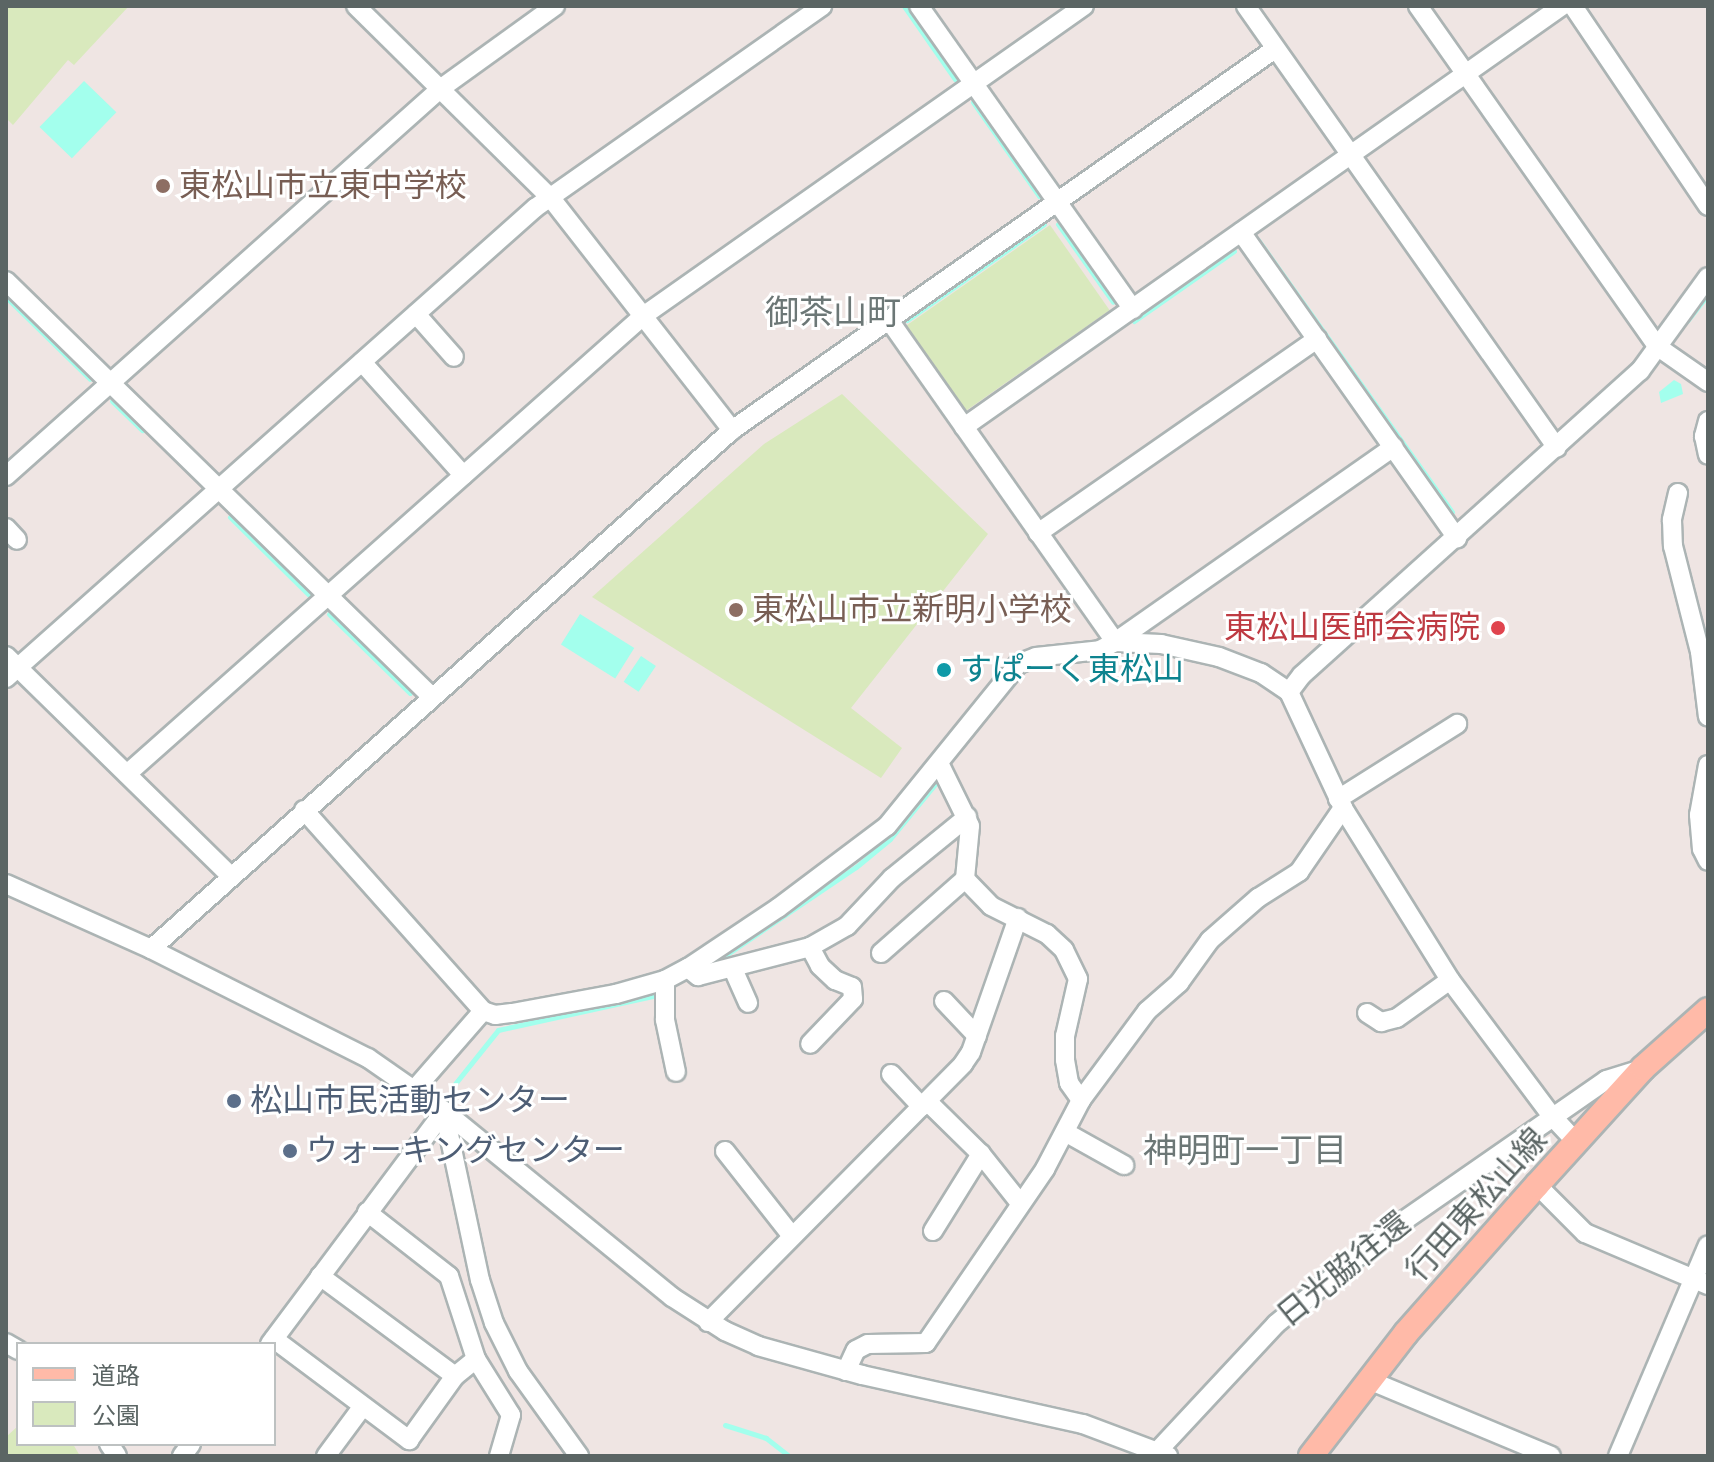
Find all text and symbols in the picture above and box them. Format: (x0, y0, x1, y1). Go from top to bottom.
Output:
place label: 東松山市立東中学校 (179, 167, 467, 205)
marker: 東松山市立東中学校 (154, 177, 172, 195)
district label: 御茶山町 (765, 295, 901, 335)
place label: 東松山市立新明小学校 (752, 591, 1072, 629)
marker: 東松山市立新明小学校 (727, 601, 745, 619)
place label: 東松山医師会病院 (1224, 609, 1480, 647)
marker: 東松山医師会病院 (1487, 617, 1509, 639)
place label: すぱーく東松山 (960, 651, 1184, 689)
marker: すぱーく東松山 (935, 661, 953, 679)
place label: 松山市民活動センター (250, 1082, 570, 1120)
marker: 松山市民活動センター (225, 1092, 243, 1110)
street label: 行田東松山線 (1398, 1121, 1556, 1289)
place label: ウォーキングセンター (306, 1132, 626, 1170)
district label: 神明町一丁目 (1143, 1133, 1347, 1173)
marker: ウォーキングセンター (281, 1142, 299, 1160)
street label: 日光脇往還 (1270, 1205, 1418, 1335)
legend (16, 1342, 276, 1446)
text: 道路 (92, 1365, 140, 1389)
text: 公園 (92, 1405, 140, 1429)

